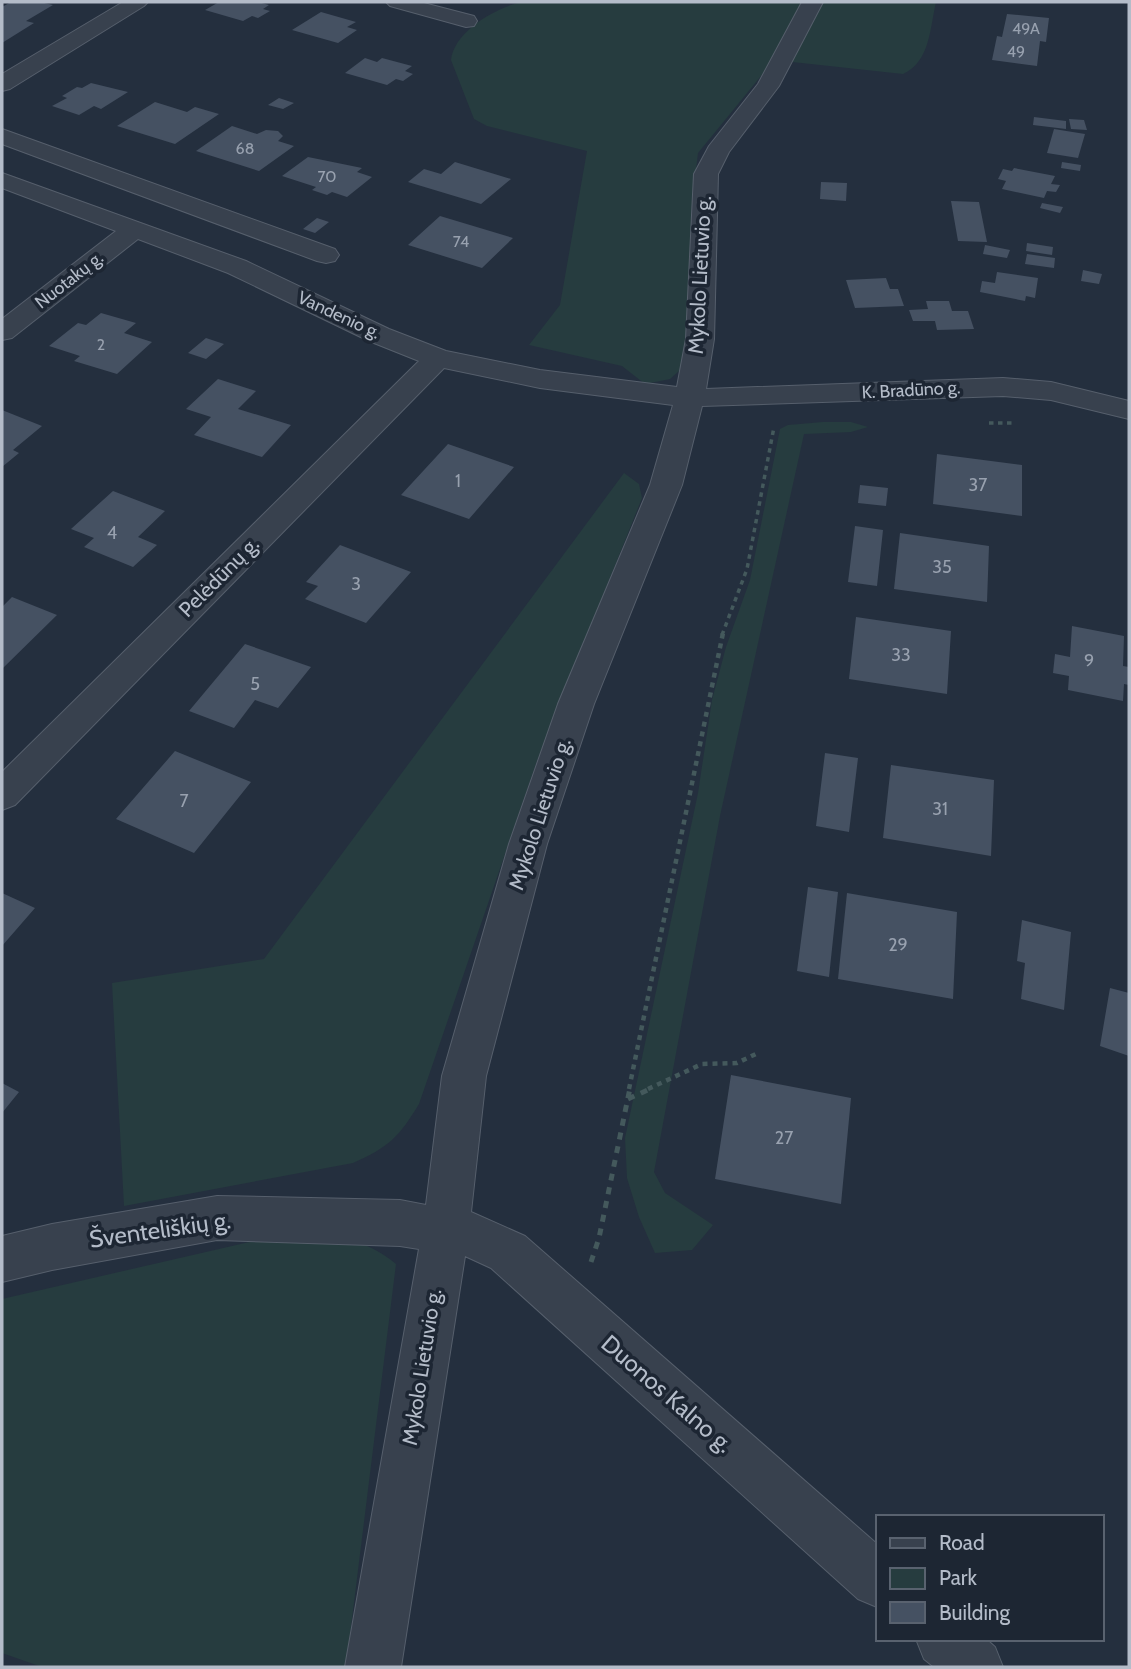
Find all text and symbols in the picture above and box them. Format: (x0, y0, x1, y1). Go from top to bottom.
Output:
house number: 49A (1012, 19, 1040, 38)
house number: 49 (1007, 42, 1025, 61)
house number: 68 (236, 139, 254, 158)
house number: 70 (317, 167, 337, 186)
street label: Mykolo Lietuvio g. (683, 195, 716, 355)
house number: 74 (453, 232, 469, 251)
street label: Nuotakų g. (30, 247, 108, 313)
street label: Vandenio g. (294, 286, 384, 344)
house number: 2 (97, 335, 105, 354)
street label: K. Bradūno g. (861, 376, 961, 404)
house number: 1 (455, 470, 461, 492)
house number: 37 (969, 474, 987, 496)
house number: 4 (107, 522, 117, 544)
street label: Pelėdūnų g. (173, 531, 264, 622)
house number: 35 (932, 556, 952, 578)
house number: 3 (351, 573, 361, 595)
house number: 33 (891, 644, 911, 666)
house number: 9 (1084, 650, 1094, 672)
house number: 5 (250, 673, 260, 695)
street label: Mykolo Lietuvio g. (503, 735, 576, 893)
house number: 7 (179, 790, 189, 812)
house number: 31 (932, 798, 948, 820)
house number: 29 (888, 934, 908, 956)
house number: 27 (775, 1127, 793, 1149)
street label: Šventeliškių g. (87, 1205, 233, 1254)
street label: Mykolo Lietuvio g. (397, 1287, 446, 1447)
street label: Duonos Kalno g. (596, 1329, 739, 1459)
legend (876, 1515, 1103, 1641)
text: Road (939, 1530, 985, 1555)
text: Park (939, 1565, 977, 1590)
text: Building (939, 1600, 1011, 1625)

